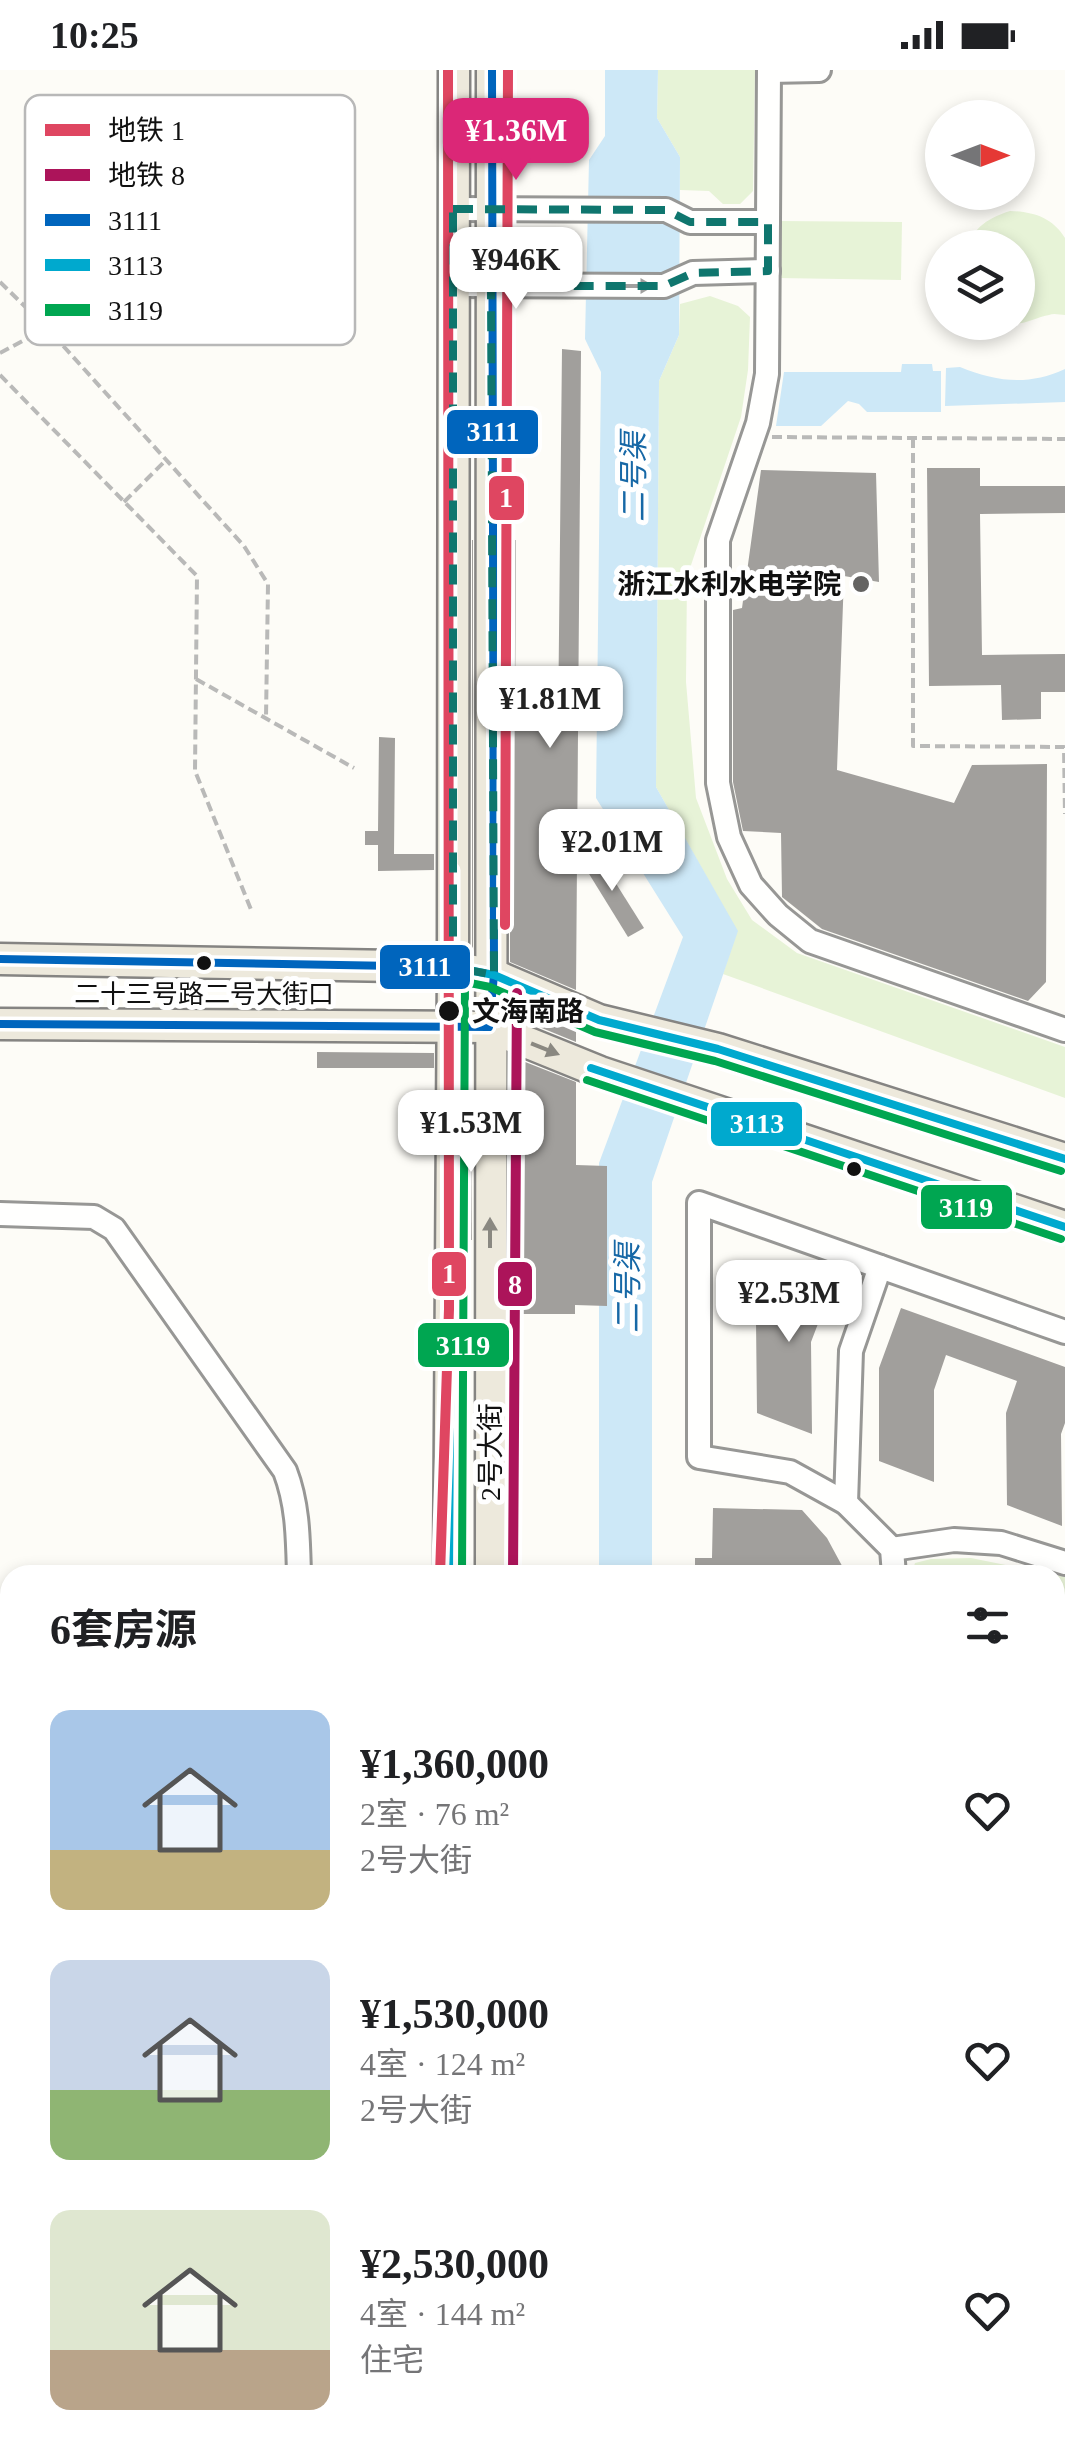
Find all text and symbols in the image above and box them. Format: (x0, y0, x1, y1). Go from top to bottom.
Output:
text: 10:25 (50, 14, 139, 56)
legend (25, 95, 355, 345)
pin: ¥1.36M (435, 98, 597, 183)
north arrow (925, 100, 1035, 210)
map controls (925, 100, 1035, 340)
text: ¥1.36M (465, 112, 567, 148)
text: 地铁 1 (108, 115, 185, 146)
text: 地铁 8 (108, 160, 185, 191)
text: 3111 (108, 205, 162, 236)
pin: ¥946K (446, 227, 586, 312)
button: layers (925, 230, 1035, 340)
text: ¥946K (472, 241, 560, 277)
text: 3113 (108, 250, 163, 281)
one-way arrow (623, 278, 655, 294)
text: 3119 (108, 295, 163, 326)
line badge: 3111 (445, 408, 540, 456)
text: 3111 (467, 416, 519, 447)
water label: 二号渠 (617, 428, 650, 522)
line badge: 1 (487, 474, 526, 522)
text: 1 (499, 482, 513, 513)
place label: 浙江水利水电学院 (617, 569, 841, 600)
marker: 浙江水利水电学院 (850, 573, 872, 595)
pin: ¥1.81M (469, 666, 631, 751)
text: ¥1.81M (499, 680, 601, 716)
pin: ¥2.01M (531, 809, 693, 894)
text: ¥2.01M (561, 823, 663, 859)
line badge: 3111 (378, 943, 472, 991)
text: 3111 (399, 951, 451, 982)
marker: 二十三号路二号大街口 (194, 953, 214, 973)
place label: 二十三号路二号大街口 (74, 980, 334, 1009)
place label: 文海南路 (472, 996, 584, 1027)
marker: 文海南路 (436, 998, 462, 1024)
one-way arrow (530, 1042, 560, 1058)
pin: ¥1.53M (390, 1090, 552, 1175)
line badge: 3113 (709, 1100, 804, 1148)
text: ¥1.53M (420, 1104, 522, 1140)
text: 3113 (730, 1108, 784, 1139)
unlabelled marker (844, 1159, 864, 1179)
line badge: 3119 (919, 1183, 1014, 1231)
text: 3119 (939, 1192, 993, 1223)
one-way arrow (482, 1216, 498, 1248)
water label: 二号渠 (611, 1239, 644, 1333)
line badge: 1 (430, 1250, 468, 1298)
text: 1 (442, 1258, 456, 1289)
line badge: 8 (496, 1260, 534, 1308)
pin: ¥2.53M (708, 1260, 870, 1345)
text: 8 (508, 1269, 522, 1300)
text: ¥2.53M (738, 1274, 840, 1310)
line badge: 3119 (416, 1321, 511, 1369)
text: 3119 (436, 1330, 490, 1361)
street label: 2号大街 (475, 1403, 506, 1501)
icon: filters (960, 1598, 1015, 1653)
text: 6套房源 (50, 1607, 197, 1653)
text: ¥1,360,000 (360, 1741, 549, 1787)
icon: home (130, 1750, 250, 1870)
icon: heart (960, 1783, 1015, 1838)
text: 2室 · 76 m² (360, 1796, 509, 1832)
text: 2号大街 (360, 1842, 472, 1878)
text: ¥1,530,000 (360, 1991, 549, 2037)
icon: home (130, 2000, 250, 2120)
icon: heart (960, 2033, 1015, 2088)
text: 4室 · 124 m² (360, 2046, 525, 2082)
text: 2号大街 (360, 2092, 472, 2128)
text: ¥2,530,000 (360, 2241, 549, 2287)
icon: home (130, 2250, 250, 2370)
icon: heart (960, 2283, 1015, 2338)
text: 4室 · 144 m² (360, 2296, 525, 2332)
text: 住宅 (360, 2342, 424, 2378)

